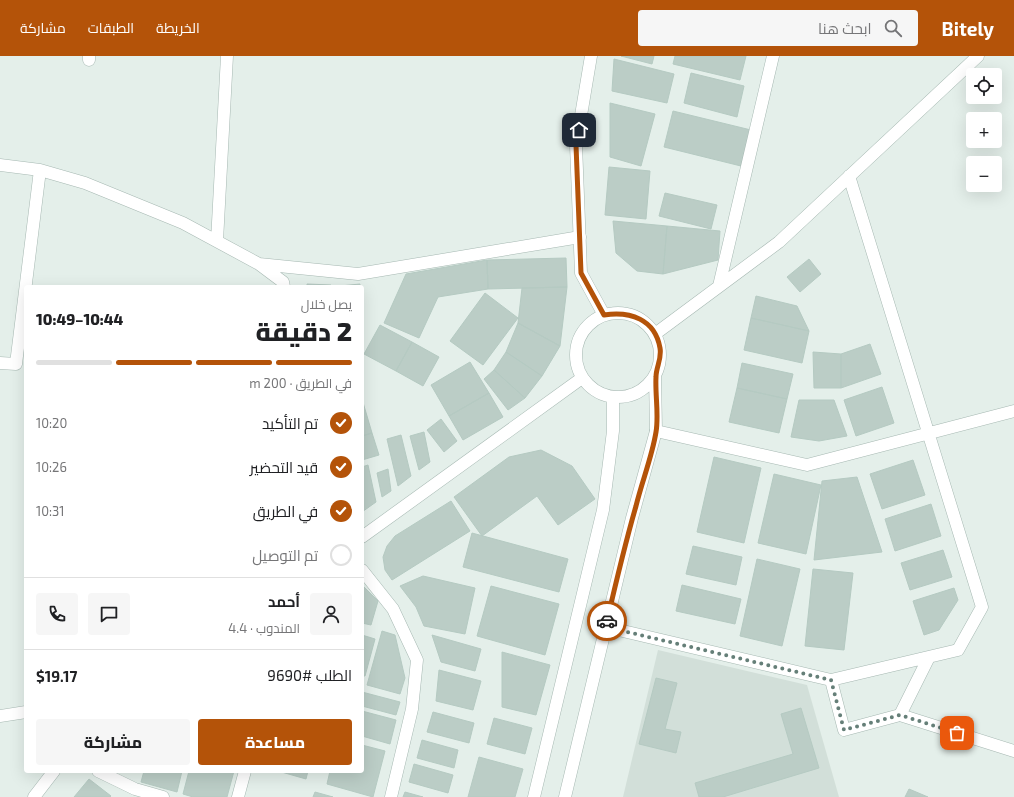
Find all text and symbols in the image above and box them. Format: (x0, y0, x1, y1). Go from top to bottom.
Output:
search box (638, 10, 918, 46)
icon: search (882, 17, 904, 39)
text: Bitely (942, 17, 994, 40)
text: مشاركة (20, 19, 66, 36)
text: الطبقات (88, 19, 134, 36)
text: الخريطة (156, 19, 200, 36)
text: ابحث هنا (818, 19, 872, 37)
map controls (966, 68, 1002, 192)
button: locate (966, 68, 1002, 104)
button: + (966, 112, 1002, 148)
pin (562, 113, 596, 147)
icon: home (568, 119, 590, 141)
button: − (966, 156, 1002, 192)
text: يصل خلال (301, 296, 352, 312)
text: 10:44–10:49 (36, 310, 123, 328)
text: 2 دقيقة (256, 315, 352, 346)
text: في الطريق · 200 m (249, 375, 352, 391)
icon: check (330, 412, 352, 434)
text: تم التأكيد (262, 414, 318, 432)
text: 10:20 (36, 415, 67, 431)
icon: check (330, 456, 352, 478)
text: قيد التحضير (250, 458, 318, 476)
text: 10:26 (36, 459, 67, 475)
icon: check (330, 500, 352, 522)
text: في الطريق (253, 502, 318, 520)
text: 10:31 (36, 503, 64, 519)
text: تم التوصيل (252, 546, 318, 564)
text: أحمد (268, 592, 300, 610)
button: phone (36, 593, 78, 635)
button: chat (88, 593, 130, 635)
button: person (310, 593, 352, 635)
courier (587, 601, 627, 641)
icon: car (596, 610, 618, 632)
text: المندوب · 4.4 (228, 620, 300, 636)
text: الطلب #9690 (267, 666, 352, 684)
text: $19.17 (36, 667, 77, 685)
pin (940, 716, 974, 750)
button: مشاركة (36, 719, 190, 765)
button: مساعدة (198, 719, 352, 765)
icon: bag (946, 722, 968, 744)

